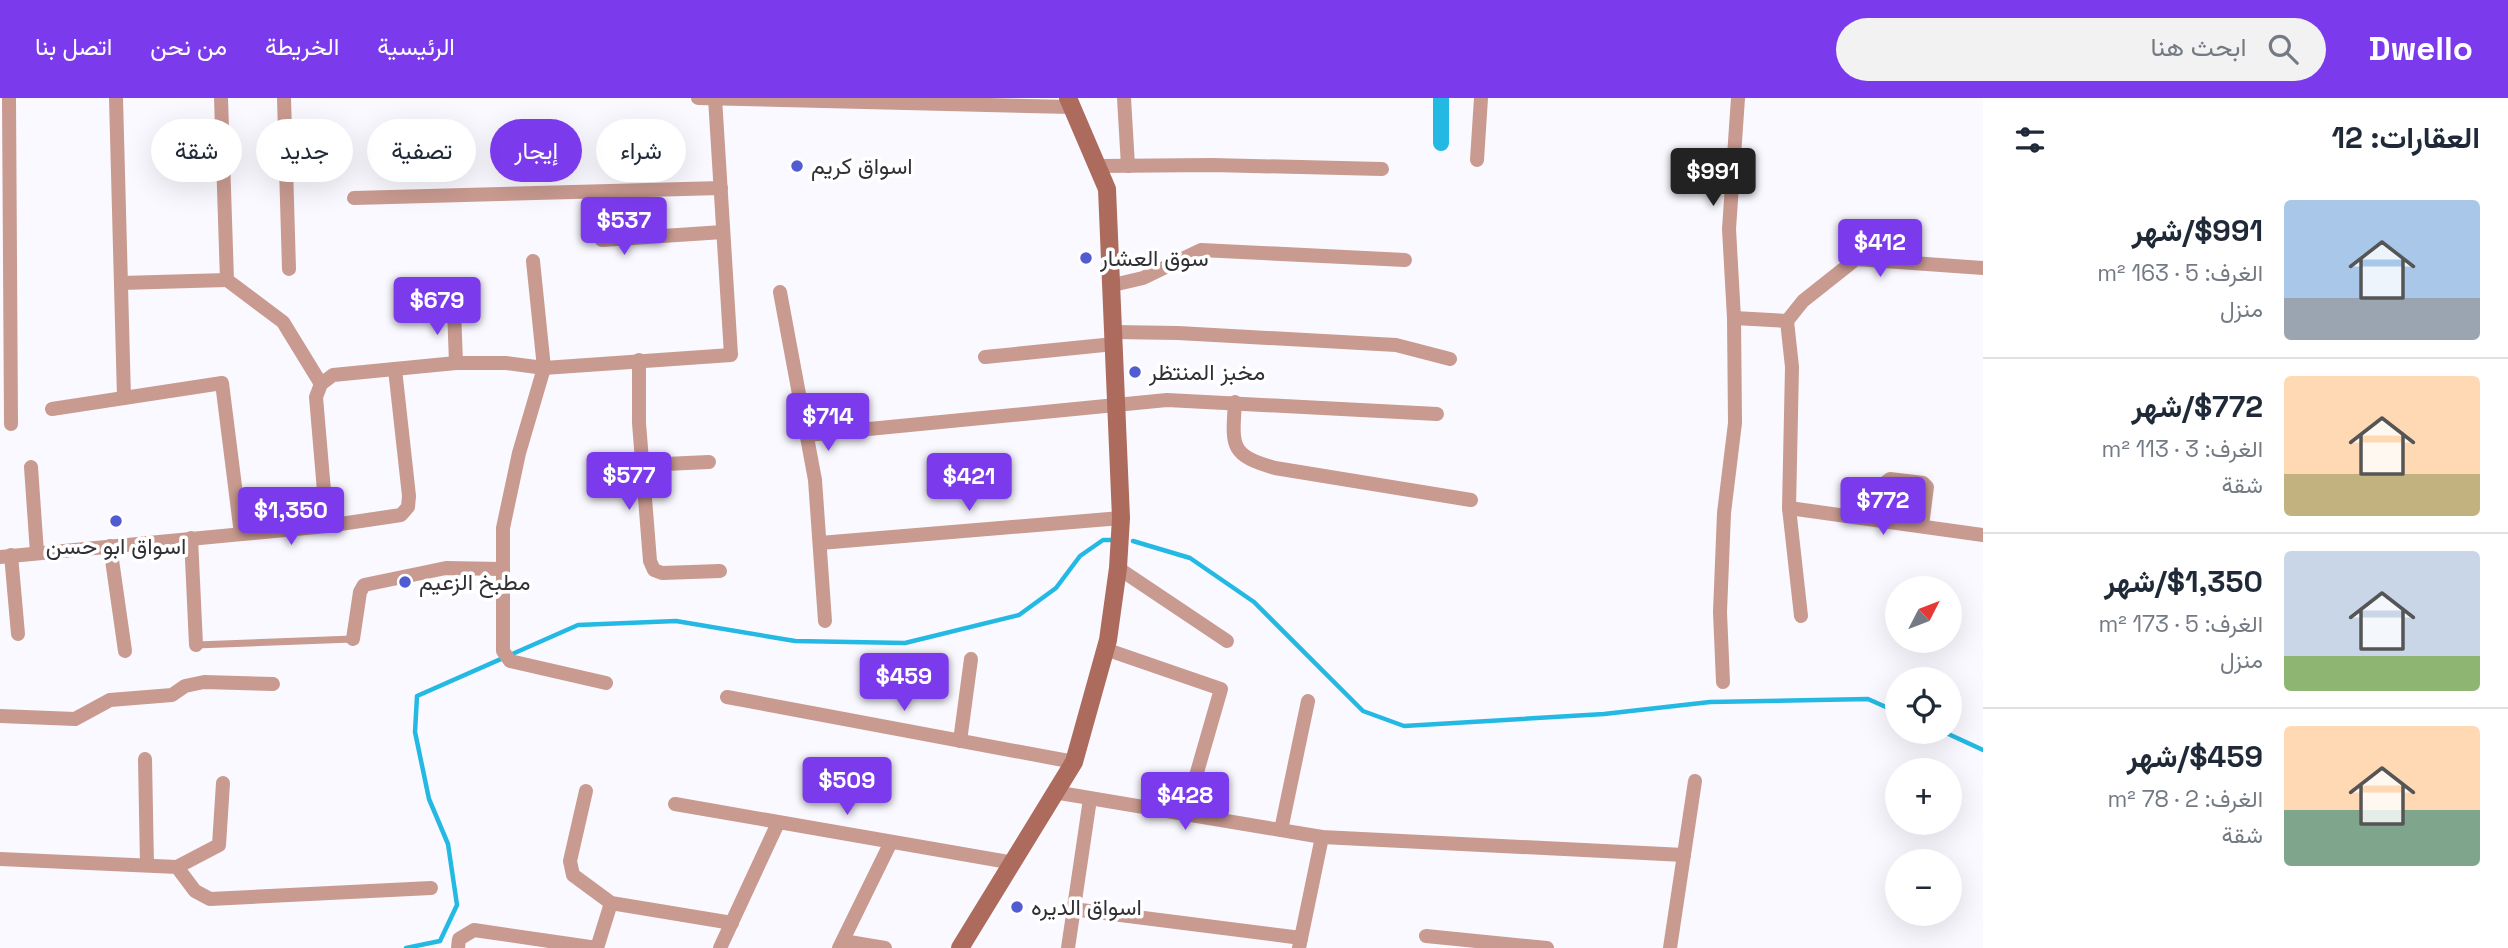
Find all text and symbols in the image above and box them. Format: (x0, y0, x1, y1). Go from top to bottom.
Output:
search box (1836, 18, 2326, 81)
text: Dwello (2368, 28, 2473, 70)
text: ابحث هنا (2151, 30, 2246, 64)
icon: search (2264, 30, 2302, 68)
text: اتصل بنا (35, 31, 112, 62)
text: من نحن (150, 31, 227, 62)
text: الخريطة (265, 31, 339, 62)
text: الرئيسية (377, 31, 455, 62)
text: العقارات: 12 (2331, 118, 2480, 157)
chip: شقة (151, 119, 242, 182)
chip: جديد (256, 119, 353, 182)
chip: تصفية (367, 119, 476, 182)
chip: إيجار (490, 119, 582, 182)
chip: شراء (596, 119, 686, 182)
icon: filters (2011, 121, 2049, 159)
pin: $991 (1672, 148, 1754, 208)
place label: اسواق كريم (811, 151, 913, 181)
text: $991 (1687, 156, 1739, 186)
marker: اسواق كريم (789, 158, 805, 174)
pin: $537 (583, 198, 665, 257)
text: $537 (597, 205, 651, 235)
text: $991/شهر (2132, 211, 2263, 250)
pin: $412 (1839, 220, 1921, 279)
text: $412 (1854, 227, 1906, 257)
icon: home (2340, 228, 2424, 312)
place label: سوق العشار (1099, 243, 1209, 273)
marker: سوق العشار (1078, 250, 1094, 266)
text: الغرف: 5 · 163 m² (2097, 258, 2263, 288)
pin: $679 (396, 278, 478, 337)
text: $679 (410, 285, 464, 315)
text: منزل (2220, 294, 2263, 324)
place label: مخبز المنتظر (1148, 357, 1265, 387)
marker: مخبز المنتظر (1127, 364, 1143, 380)
text: $772/شهر (2131, 387, 2263, 426)
pin: $714 (787, 394, 869, 453)
text: $714 (802, 401, 854, 431)
icon: home (2340, 404, 2424, 488)
text: الغرف: 3 · 113 m² (2102, 434, 2263, 464)
pin: $577 (588, 452, 670, 512)
pin: $421 (928, 454, 1010, 513)
text: $577 (603, 460, 655, 490)
text: $421 (943, 461, 995, 491)
text: شقة (2221, 470, 2263, 500)
pin: $772 (1842, 478, 1924, 537)
text: $772 (1857, 485, 1910, 515)
pin: $1,350 (234, 488, 348, 547)
text: $1,350 (254, 495, 328, 525)
marker: اسواق ابو حسن (108, 513, 124, 529)
place label: اسواق ابو حسن (46, 531, 186, 561)
text: $1,350/شهر (2104, 562, 2263, 601)
place label: مطبخ الزعيم (419, 567, 530, 598)
marker: مطبخ الزعيم (397, 574, 413, 590)
north arrow (1885, 576, 1962, 653)
map controls (1885, 576, 1962, 926)
icon: home (2340, 579, 2424, 663)
text: الغرف: 5 · 173 m² (2098, 609, 2263, 639)
text: منزل (2220, 645, 2263, 675)
pin: $459 (863, 654, 945, 713)
text: $459 (876, 661, 932, 691)
button: locate (1885, 667, 1962, 744)
text: $459/شهر (2127, 737, 2263, 776)
icon: home (2340, 754, 2424, 838)
pin: $509 (806, 758, 888, 817)
button: + (1885, 758, 1962, 835)
text: $509 (819, 765, 875, 795)
pin: $428 (1144, 772, 1226, 832)
text: $428 (1157, 780, 1213, 810)
text: الغرف: 2 · 78 m² (2108, 784, 2263, 814)
text: شقة (2221, 820, 2263, 850)
button: − (1885, 849, 1962, 926)
place label: اسواق الديره (1031, 892, 1142, 922)
marker: اسواق الديره (1009, 899, 1025, 915)

